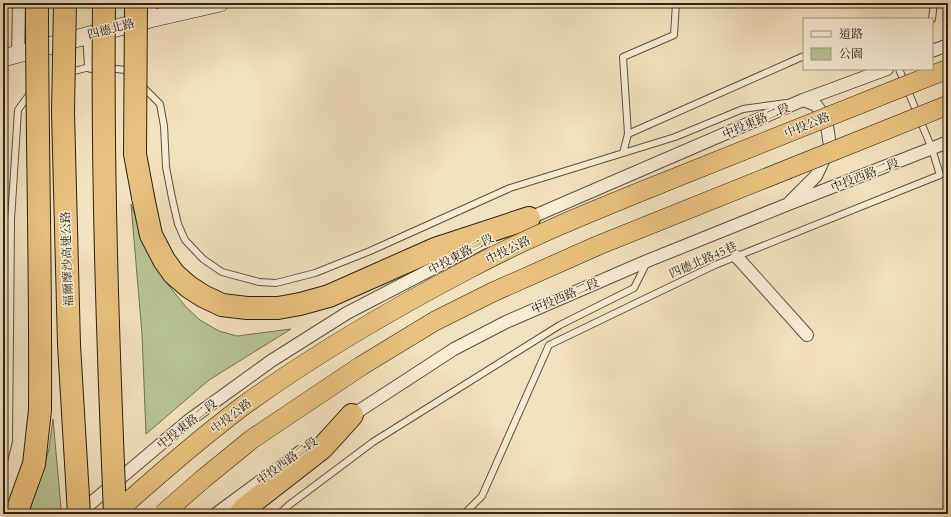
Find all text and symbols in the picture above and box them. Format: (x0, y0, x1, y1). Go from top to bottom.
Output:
street label: 四德北路 (86, 15, 136, 43)
legend (803, 18, 933, 70)
text: 道路 (839, 26, 863, 42)
text: 公園 (839, 46, 863, 62)
street label: 中投東路二段 (720, 100, 792, 142)
street label: 中投公路 (782, 109, 832, 141)
street label: 中投西路二段 (829, 155, 901, 195)
street label: 福爾摩沙高速公路 (57, 211, 77, 307)
street label: 中投東路二段 (425, 230, 497, 278)
street label: 中投公路 (483, 232, 533, 268)
street label: 四德北路45巷 (667, 238, 739, 282)
street label: 中投西路二段 (529, 275, 601, 317)
street label: 中投公路 (207, 395, 255, 437)
street label: 中投東路二段 (154, 396, 220, 452)
street label: 中投西路二段 (253, 433, 321, 489)

